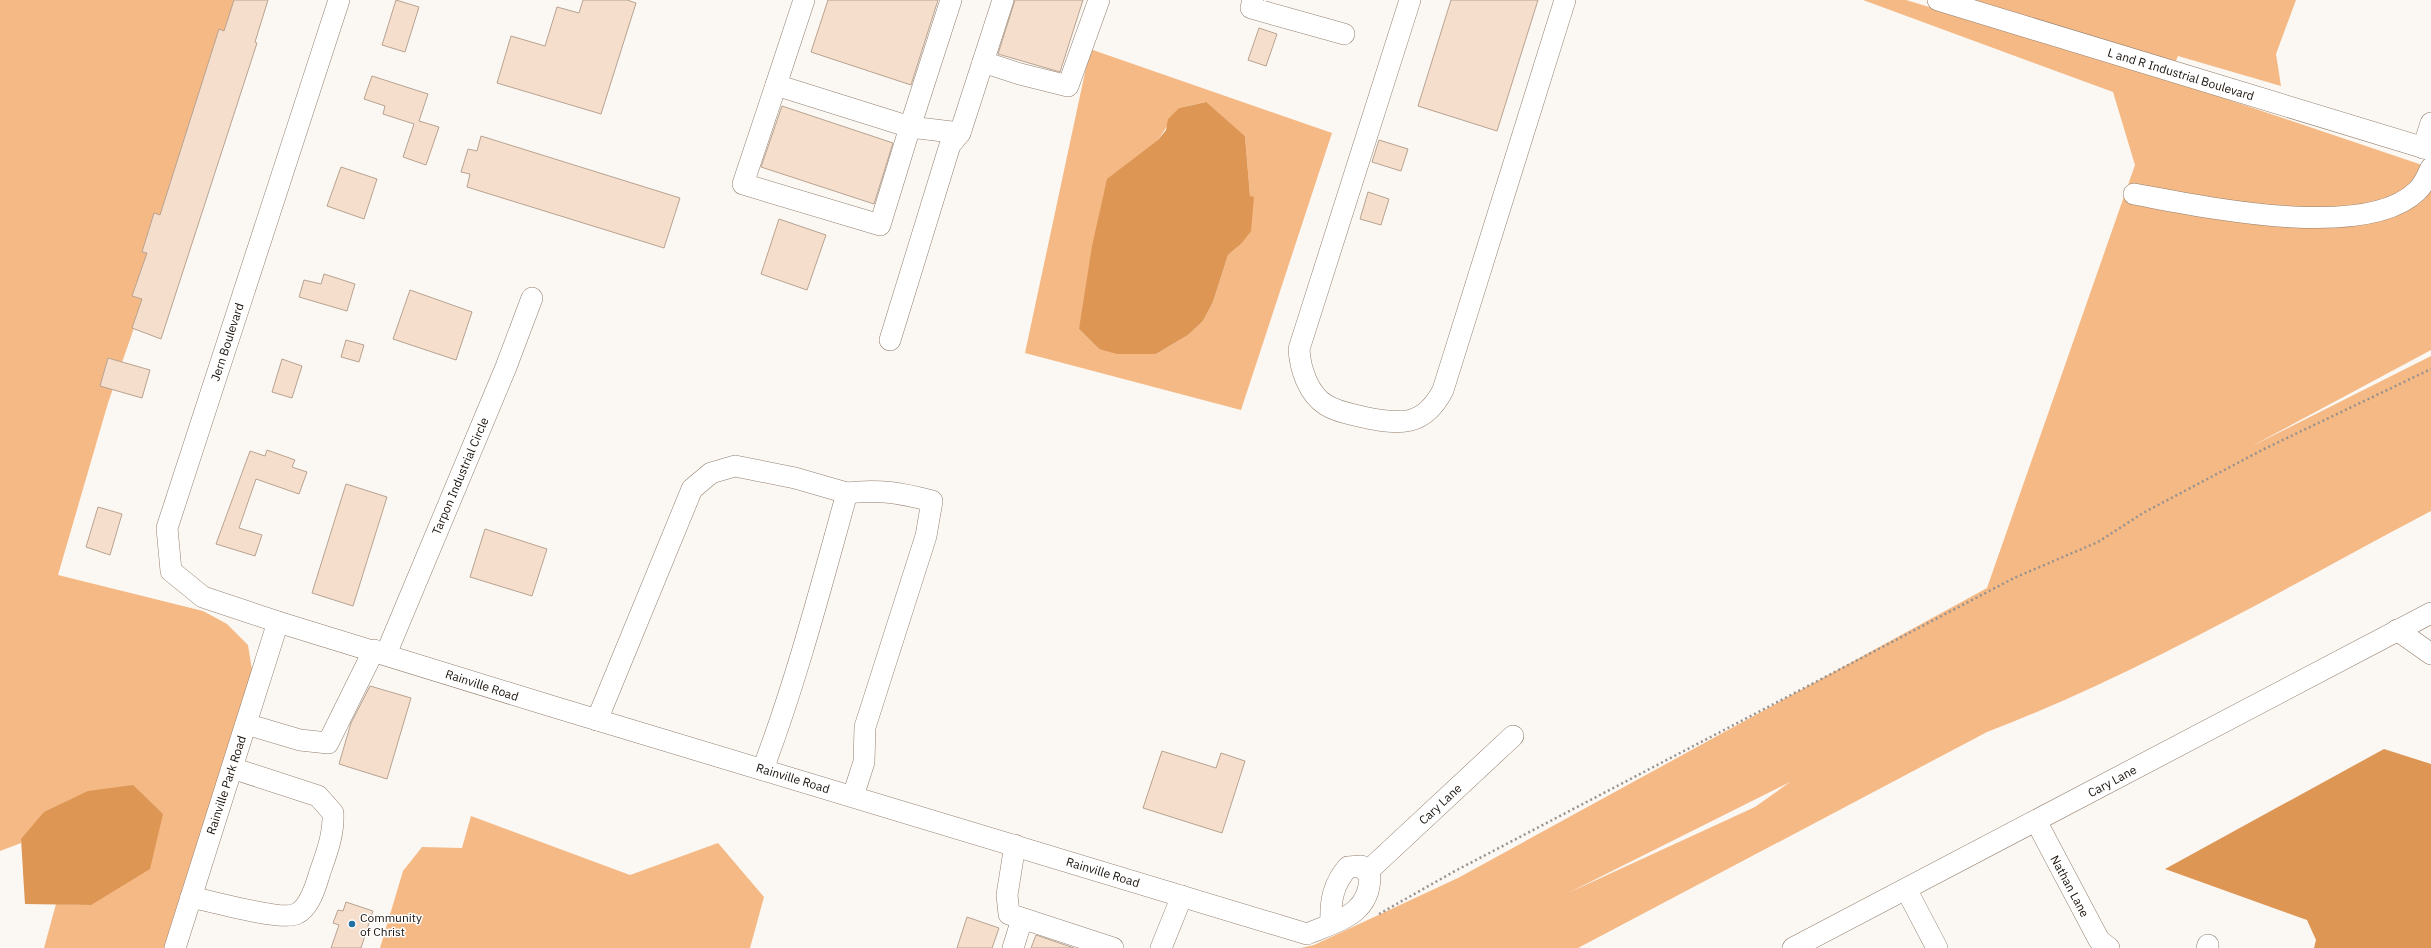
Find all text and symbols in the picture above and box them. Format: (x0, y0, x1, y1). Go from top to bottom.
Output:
street label: L and R Industrial Boulevard (2106, 45, 2256, 103)
street label: Jern Boulevard (207, 301, 247, 383)
street label: Tarpon Industrial Circle (428, 415, 492, 537)
street label: Rainville Road (444, 666, 520, 704)
street label: Rainville Park Road (203, 734, 249, 836)
street label: Rainville Road (754, 760, 832, 796)
street label: Cary Lane (2085, 762, 2139, 800)
street label: Cary Lane (1415, 780, 1465, 828)
street label: Nathan Lane (2047, 853, 2093, 920)
street label: Rainville Road (1064, 854, 1142, 890)
place label: Community of Christ (360, 910, 422, 939)
marker: Community of Christ (347, 919, 357, 929)

